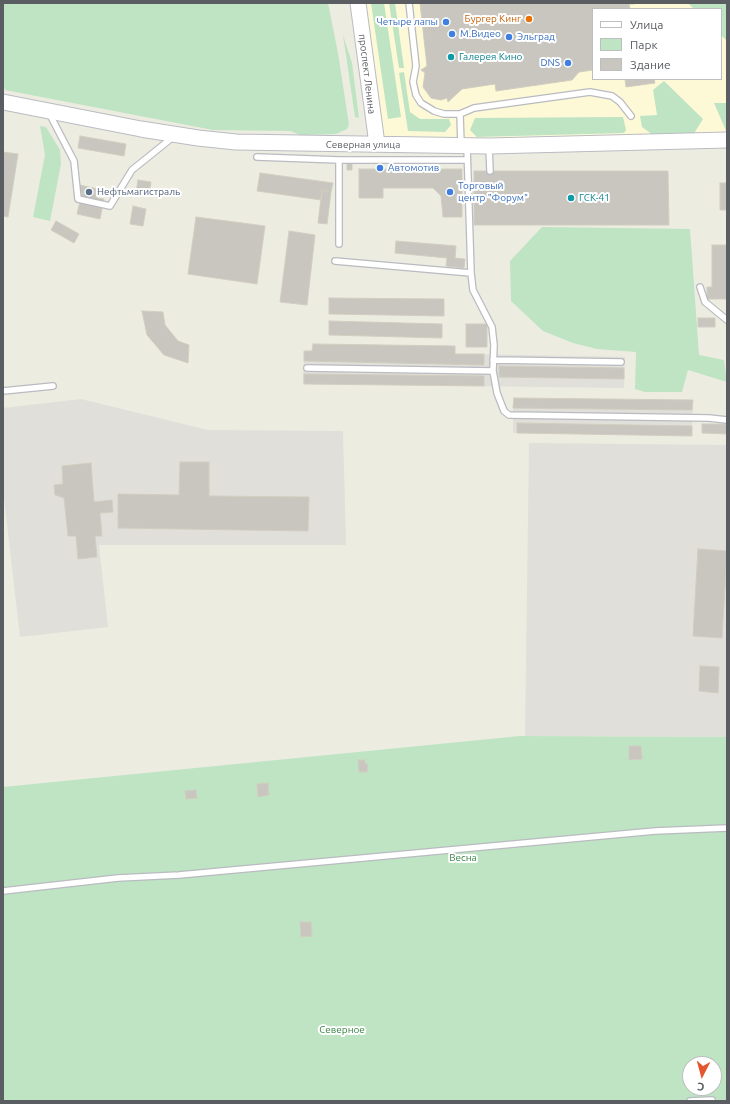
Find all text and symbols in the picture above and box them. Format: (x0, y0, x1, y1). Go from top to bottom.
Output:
legend (592, 8, 722, 80)
place label: Бургер Кинг (465, 13, 521, 25)
marker: Бургер Кинг (524, 14, 534, 24)
place label: Четыре лапы (377, 16, 438, 28)
marker: Четыре лапы (441, 17, 451, 27)
text: Улица (630, 18, 663, 31)
place label: М.Видео (460, 28, 501, 40)
marker: М.Видео (447, 29, 457, 39)
place label: Эльград (517, 31, 555, 43)
marker: Эльград (504, 32, 514, 42)
street label: проспект Ленина (356, 33, 378, 115)
text: Парк (630, 38, 658, 51)
place label: Галерея Кино (459, 51, 522, 63)
marker: Галерея Кино (446, 52, 456, 62)
place label: DNS (541, 57, 560, 69)
marker: DNS (563, 58, 573, 68)
text: Здание (630, 58, 671, 71)
street label: Северная улица (326, 139, 400, 151)
place label: Автомотив (388, 162, 439, 174)
marker: Автомотив (375, 163, 385, 173)
place label: Торговый центр "Форум" (458, 180, 528, 204)
place label: Нефтьмагистраль (97, 186, 180, 198)
marker: Нефтьмагистраль (84, 187, 94, 197)
marker: Торговый центр "Форум" (445, 187, 455, 197)
place label: ГСК-41 (579, 192, 610, 204)
marker: ГСК-41 (566, 193, 576, 203)
park label: Весна (449, 852, 477, 864)
park label: Северное (319, 1024, 365, 1036)
north arrow (682, 1056, 722, 1096)
text: С (697, 1081, 705, 1093)

